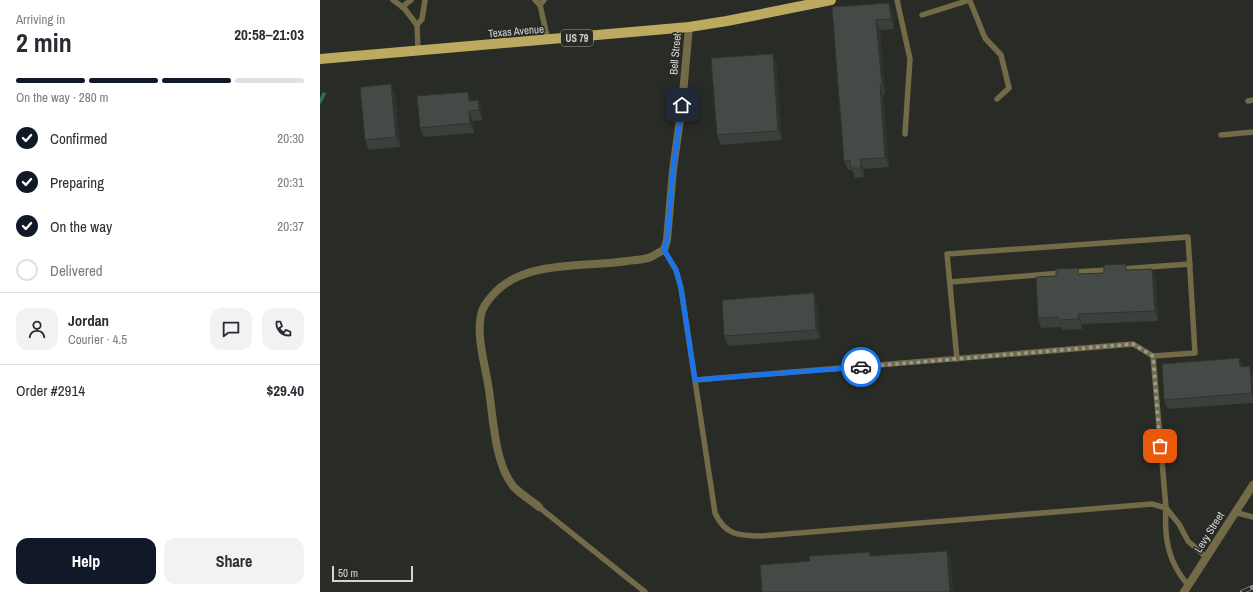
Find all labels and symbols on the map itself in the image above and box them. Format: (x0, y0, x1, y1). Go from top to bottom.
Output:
street label: Texas Avenue (487, 22, 545, 40)
road number: US 79 (561, 30, 593, 46)
street label: Bell Street (666, 32, 684, 75)
pin (665, 88, 699, 122)
courier (841, 347, 881, 387)
pin (1143, 429, 1177, 463)
street label: Levy Street (1191, 509, 1227, 555)
scale bar (332, 564, 413, 583)

